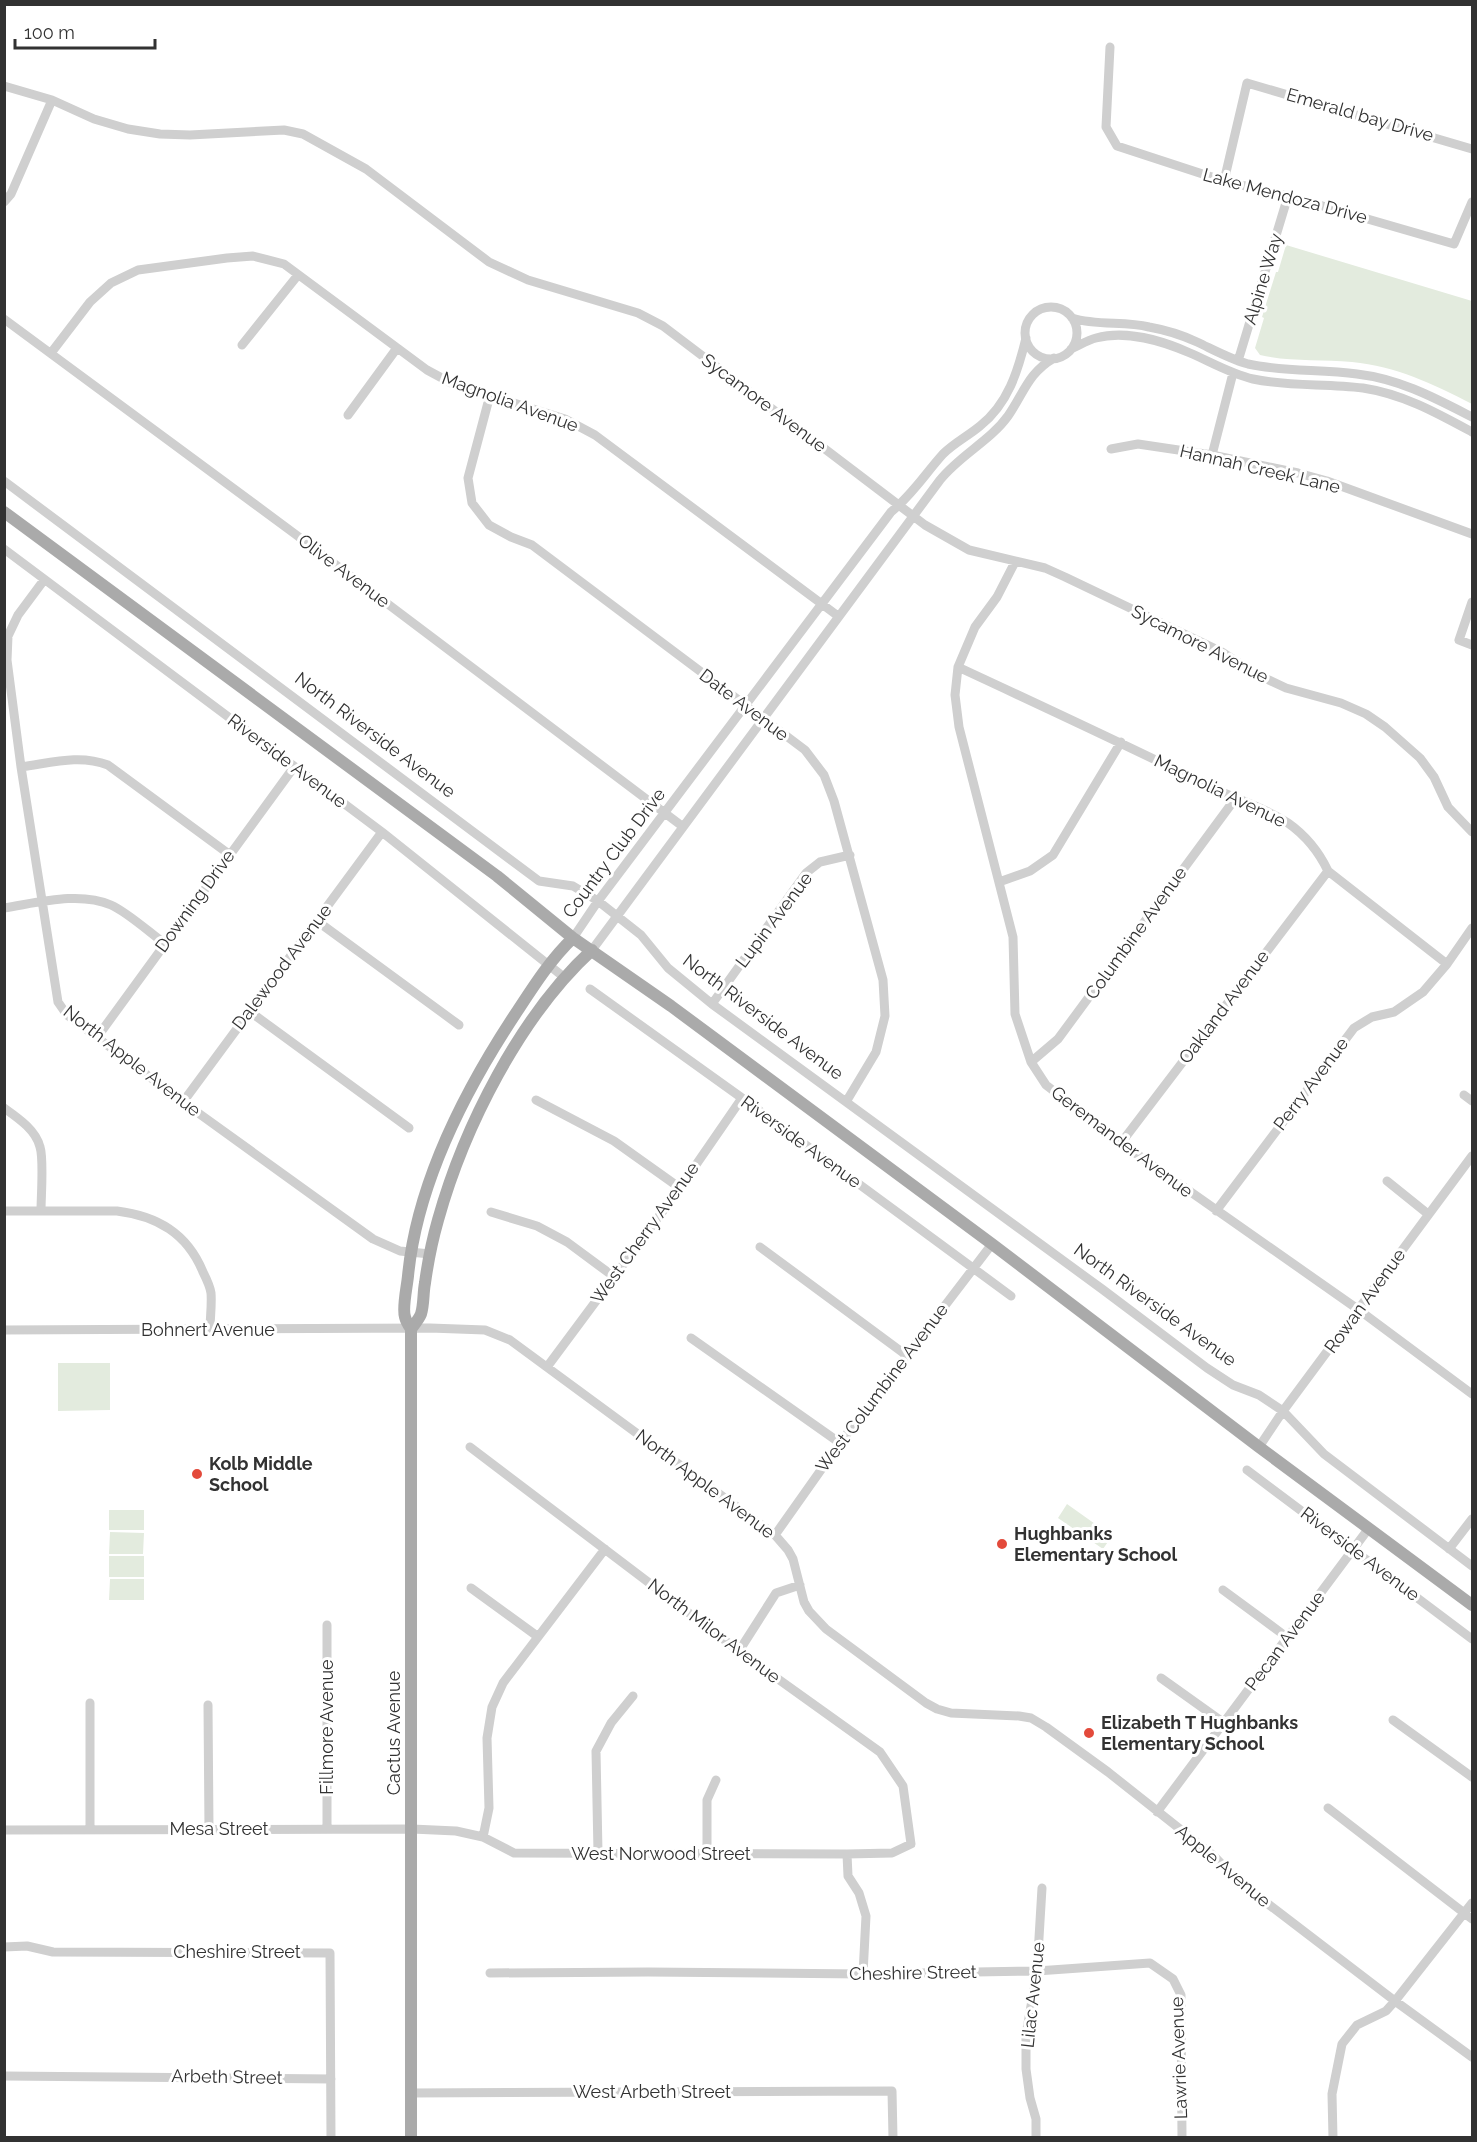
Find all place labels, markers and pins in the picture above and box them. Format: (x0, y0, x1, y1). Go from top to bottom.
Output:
place label: Kolb Middle School (209, 1453, 313, 1495)
marker: Kolb Middle School (190, 1467, 204, 1481)
place label: Hughbanks Elementary School (1014, 1523, 1178, 1565)
marker: Hughbanks Elementary School (995, 1537, 1009, 1551)
place label: Elizabeth T Hughbanks Elementary School (1101, 1712, 1298, 1754)
marker: Elizabeth T Hughbanks Elementary School (1082, 1726, 1096, 1740)

